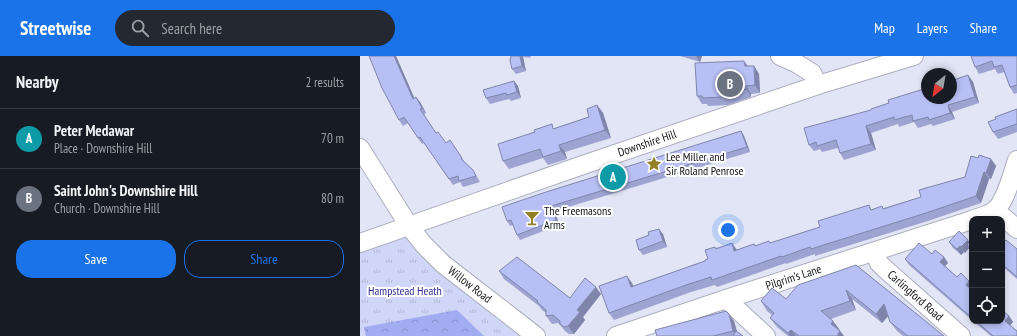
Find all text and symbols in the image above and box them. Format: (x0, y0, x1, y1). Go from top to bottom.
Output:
search box (115, 10, 395, 46)
text: Streetwise (20, 16, 91, 40)
icon: search (129, 17, 151, 39)
text: Search here (161, 19, 222, 38)
text: Map (874, 19, 895, 37)
text: Layers (917, 19, 948, 37)
text: Share (970, 19, 997, 37)
north arrow (921, 68, 957, 104)
pin: B (717, 69, 743, 99)
text: Nearby (16, 71, 59, 93)
text: 2 results (305, 74, 344, 91)
text: Peter Medawar (54, 121, 134, 140)
street label: Downshire Hill (616, 126, 679, 160)
text: A (26, 130, 32, 147)
text: 70 m (321, 130, 344, 147)
text: Place · Downshire Hill (54, 140, 152, 157)
place label: Lee Miller and Sir Roland Penrose (666, 149, 743, 178)
place icon: Lee Miller and Sir Roland Penrose (645, 155, 663, 173)
pin: A (600, 162, 626, 192)
text: Saint John's Downshire Hill (54, 181, 198, 200)
text: B (26, 190, 32, 207)
text: 80 m (321, 190, 344, 207)
text: Church · Downshire Hill (54, 200, 160, 217)
place label: The Freemasons Arms (544, 203, 611, 232)
bar icon: The Freemasons Arms (523, 209, 541, 227)
map controls (969, 216, 1005, 324)
button: + (969, 216, 1005, 252)
your location (718, 220, 738, 240)
button: Save (16, 240, 176, 278)
button: Share (184, 240, 344, 278)
button: − (969, 252, 1005, 288)
street label: Pilgrim's Lane (764, 261, 823, 293)
street label: Willow Road (445, 263, 495, 306)
street label: Carlingford Road (885, 267, 947, 324)
park label: Hampstead Heath (368, 283, 442, 298)
button: locate (969, 288, 1005, 324)

